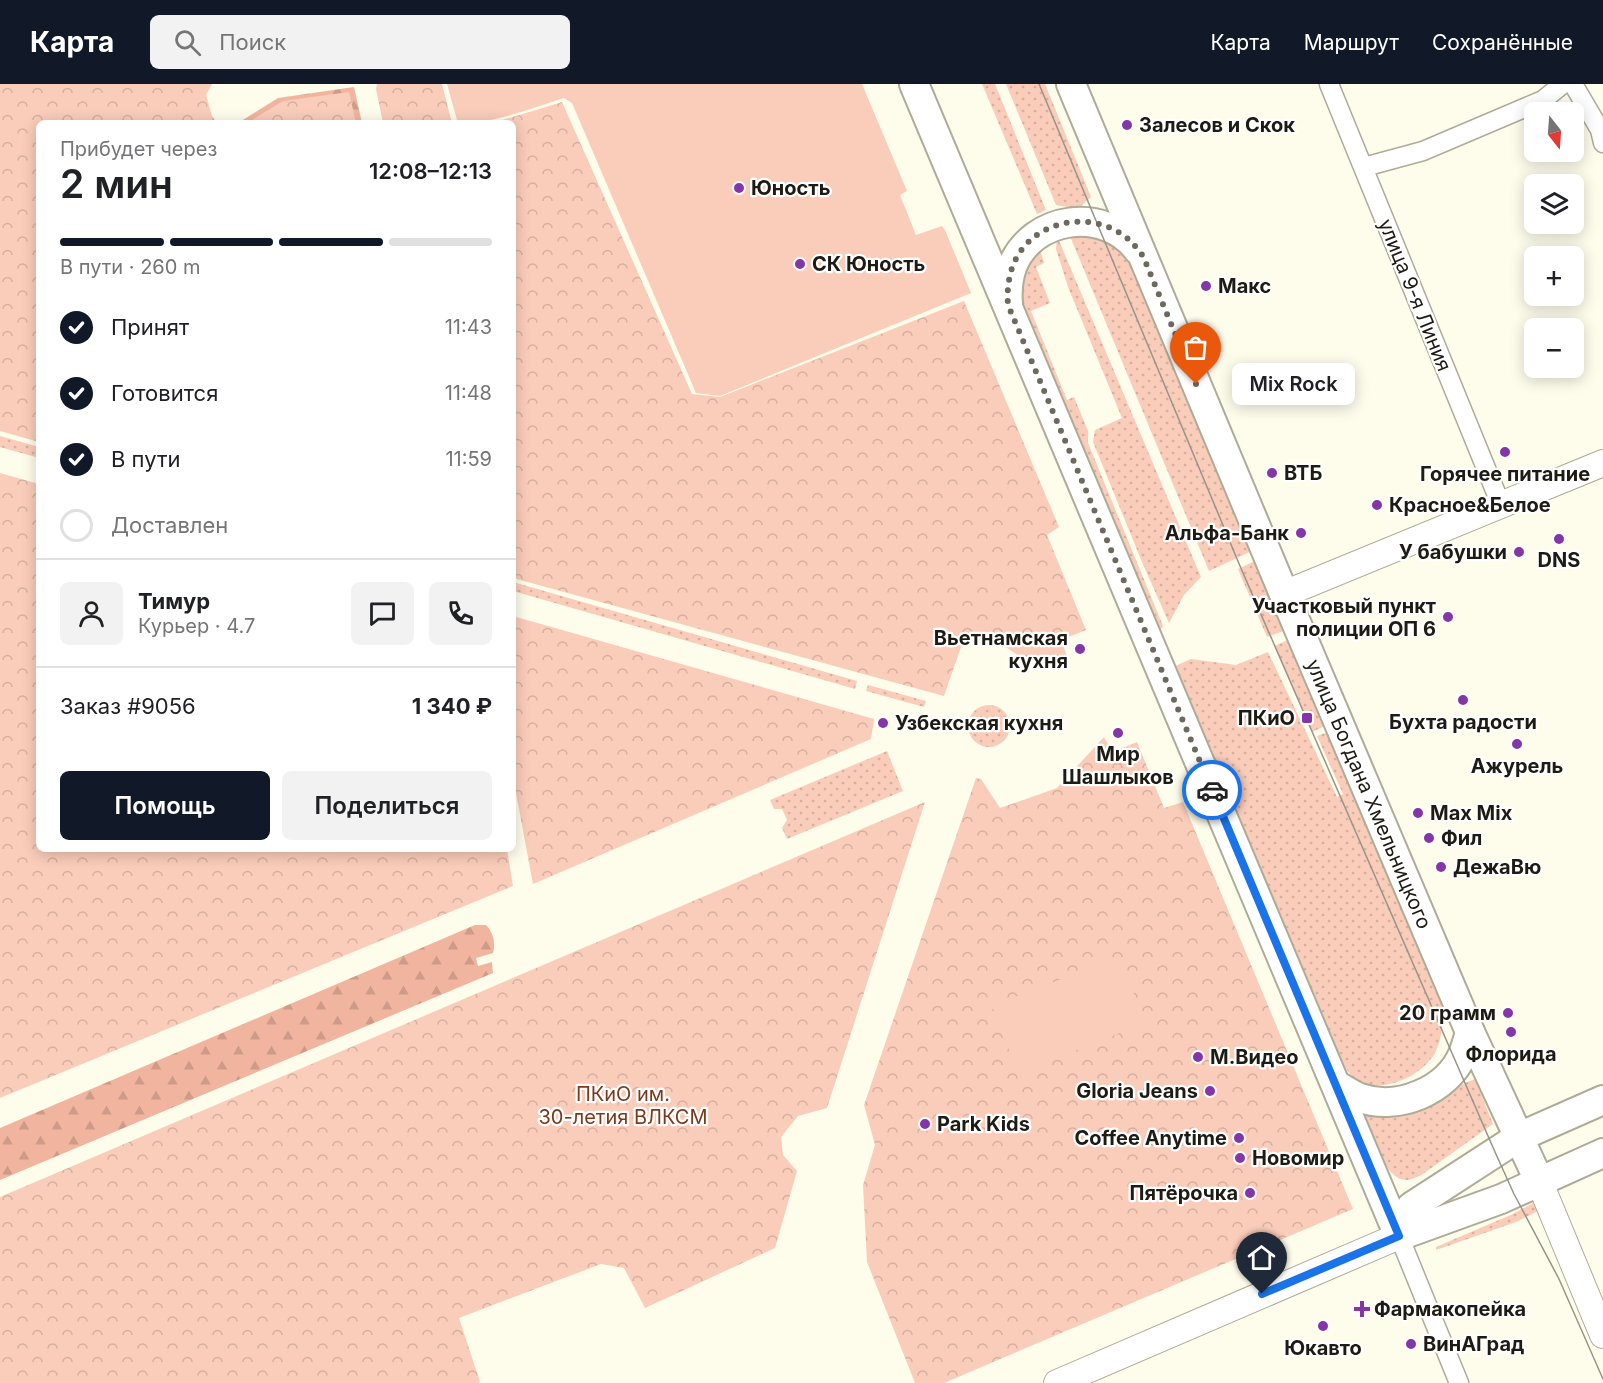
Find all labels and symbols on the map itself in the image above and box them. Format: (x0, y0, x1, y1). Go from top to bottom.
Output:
north arrow (1524, 102, 1584, 162)
place label: Залесов и Скок (1139, 113, 1295, 137)
marker: Залесов и Скок (1120, 118, 1134, 132)
place label: Юность (751, 176, 830, 200)
marker: Юность (732, 181, 746, 195)
street label: улица 9-я Линия (1373, 215, 1457, 375)
place label: СК Юность (812, 252, 925, 276)
marker: СК Юность (793, 257, 807, 271)
place label: Макс (1218, 274, 1271, 298)
marker: Макс (1199, 279, 1213, 293)
pin (1170, 322, 1221, 384)
callout: Mix Rock (1232, 363, 1355, 405)
marker: Горячее питание (1498, 445, 1512, 459)
place label: ВТБ (1284, 461, 1322, 485)
place label: Горячее питание (1420, 462, 1590, 486)
marker: ВТБ (1265, 466, 1279, 480)
place label: Красное&Белое (1389, 493, 1551, 517)
marker: Красное&Белое (1370, 498, 1384, 512)
place label: Альфа-Банк (1165, 521, 1289, 545)
marker: Альфа-Банк (1294, 526, 1308, 540)
marker: DNS (1552, 532, 1566, 546)
place label: У бабушки (1399, 540, 1507, 564)
marker: У бабушки (1512, 545, 1526, 559)
place label: DNS (1538, 548, 1580, 572)
place label: Участковый пункт полиции ОП 6 (1252, 594, 1436, 641)
marker: Участковый пункт полиции ОП 6 (1441, 610, 1455, 624)
place label: Вьетнамская кухня (934, 626, 1068, 673)
marker: Вьетнамская кухня (1073, 642, 1087, 656)
street label: улица Богдана Хмельницкого (1301, 656, 1437, 932)
marker: Бухта радости (1456, 693, 1470, 707)
place label: ПКиО (1238, 706, 1295, 730)
place label: Бухта радости (1389, 710, 1537, 734)
place label: Узбекская кухня (895, 711, 1063, 735)
marker: ПКиО (1300, 711, 1314, 725)
marker: Узбекская кухня (876, 716, 890, 730)
marker: Мир Шашлыков (1111, 726, 1125, 740)
marker: Ажурель (1510, 737, 1524, 751)
place label: Мир Шашлыков (1062, 742, 1174, 789)
place label: Ажурель (1471, 754, 1563, 778)
courier (1182, 760, 1242, 820)
place label: Max Mix (1430, 801, 1513, 825)
marker: Max Mix (1411, 806, 1425, 820)
place label: Фил (1441, 826, 1482, 850)
marker: Фил (1422, 831, 1436, 845)
place label: ДежаВю (1453, 855, 1541, 879)
marker: ДежаВю (1434, 860, 1448, 874)
place label: 20 грамм (1399, 1001, 1496, 1025)
marker: 20 грамм (1501, 1006, 1515, 1020)
marker: Флорида (1504, 1025, 1518, 1039)
place label: Флорида (1465, 1042, 1557, 1066)
place label: М.Видео (1210, 1045, 1299, 1069)
marker: М.Видео (1191, 1050, 1205, 1064)
place label: Gloria Jeans (1076, 1079, 1198, 1103)
park label: ПКиО им. 30-летия ВЛКСМ (539, 1082, 707, 1129)
marker: Gloria Jeans (1203, 1084, 1217, 1098)
place label: Park Kids (937, 1112, 1030, 1136)
marker: Park Kids (918, 1117, 932, 1131)
place label: Coffee Anytime (1074, 1126, 1227, 1150)
marker: Coffee Anytime (1232, 1131, 1246, 1145)
place label: Новомир (1252, 1146, 1344, 1170)
marker: Новомир (1233, 1151, 1247, 1165)
place label: Пятёрочка (1130, 1181, 1238, 1205)
marker: Пятёрочка (1243, 1186, 1257, 1200)
pin (1236, 1232, 1287, 1294)
place label: Фармакопейка (1374, 1297, 1526, 1321)
marker: Фармакопейка (1355, 1302, 1369, 1316)
marker: Юкавто (1316, 1319, 1330, 1333)
place label: ВинАГрад (1423, 1332, 1524, 1356)
place label: Юкавто (1284, 1336, 1362, 1360)
marker: ВинАГрад (1404, 1337, 1418, 1351)

